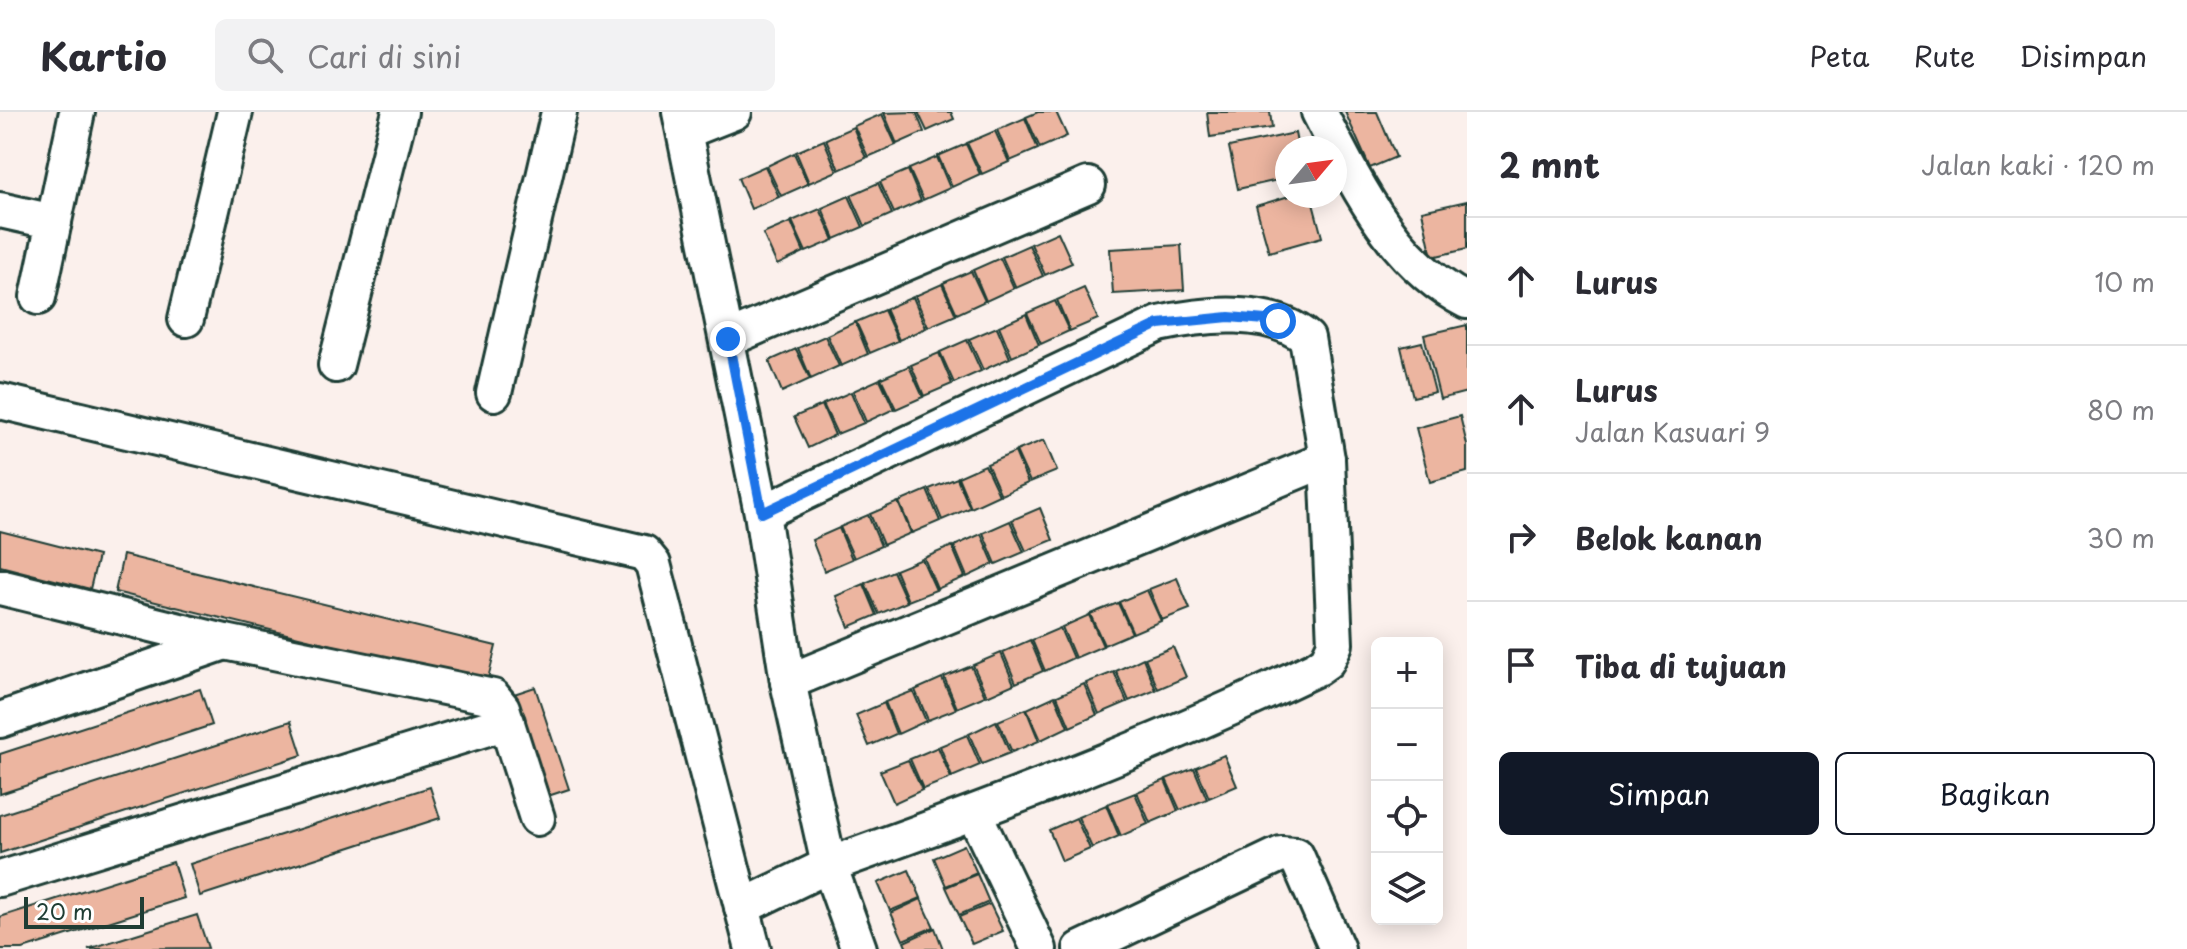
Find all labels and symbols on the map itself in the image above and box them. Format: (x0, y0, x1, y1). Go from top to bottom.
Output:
north arrow (1275, 136, 1347, 208)
route start (1260, 303, 1296, 339)
route end (710, 321, 746, 357)
scale bar (24, 893, 144, 929)

